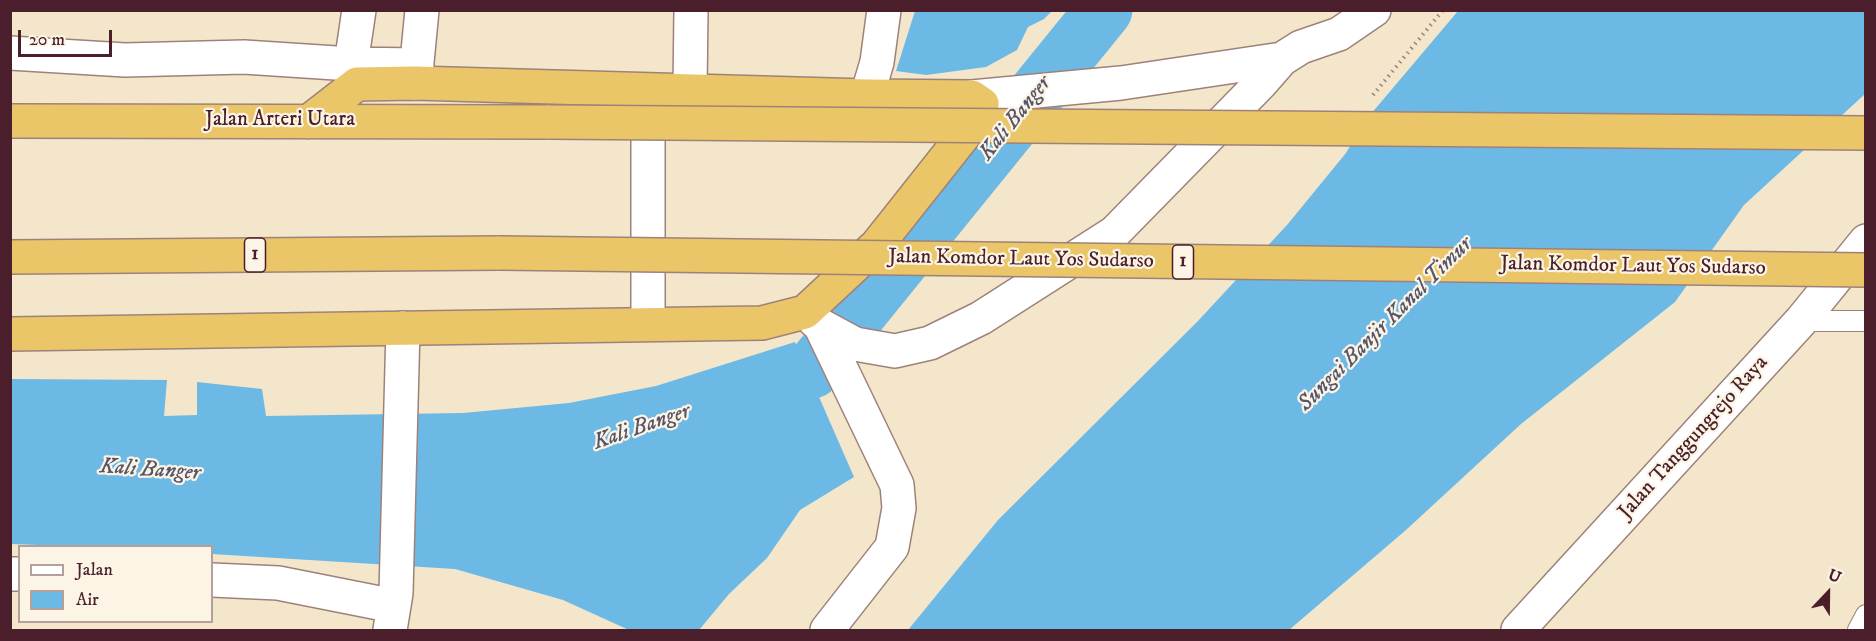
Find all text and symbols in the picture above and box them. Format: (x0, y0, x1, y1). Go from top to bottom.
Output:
scale bar (21, 18, 116, 56)
text: 20 m (29, 29, 65, 51)
water label: Kali Banger (974, 72, 1058, 166)
street label: Jalan Arteri Utara (205, 108, 355, 134)
water label: Sungai Banjir Kanal Timur (1293, 232, 1479, 418)
road number: 1 (244, 238, 266, 272)
street label: Jalan Komdor Laut Yos Sudarso (888, 245, 1154, 275)
road number: 1 (1172, 245, 1194, 279)
street label: Jalan Komdor Laut Yos Sudarso (1500, 252, 1766, 282)
street label: Jalan Tanggungrejo Raya (1614, 351, 1774, 525)
water label: Kali Banger (590, 399, 694, 457)
water label: Kali Banger (99, 454, 201, 488)
legend (18, 545, 213, 623)
text: Jalan (76, 559, 113, 581)
north arrow (1798, 563, 1858, 623)
text: U (1825, 565, 1844, 588)
text: Air (76, 589, 99, 611)

